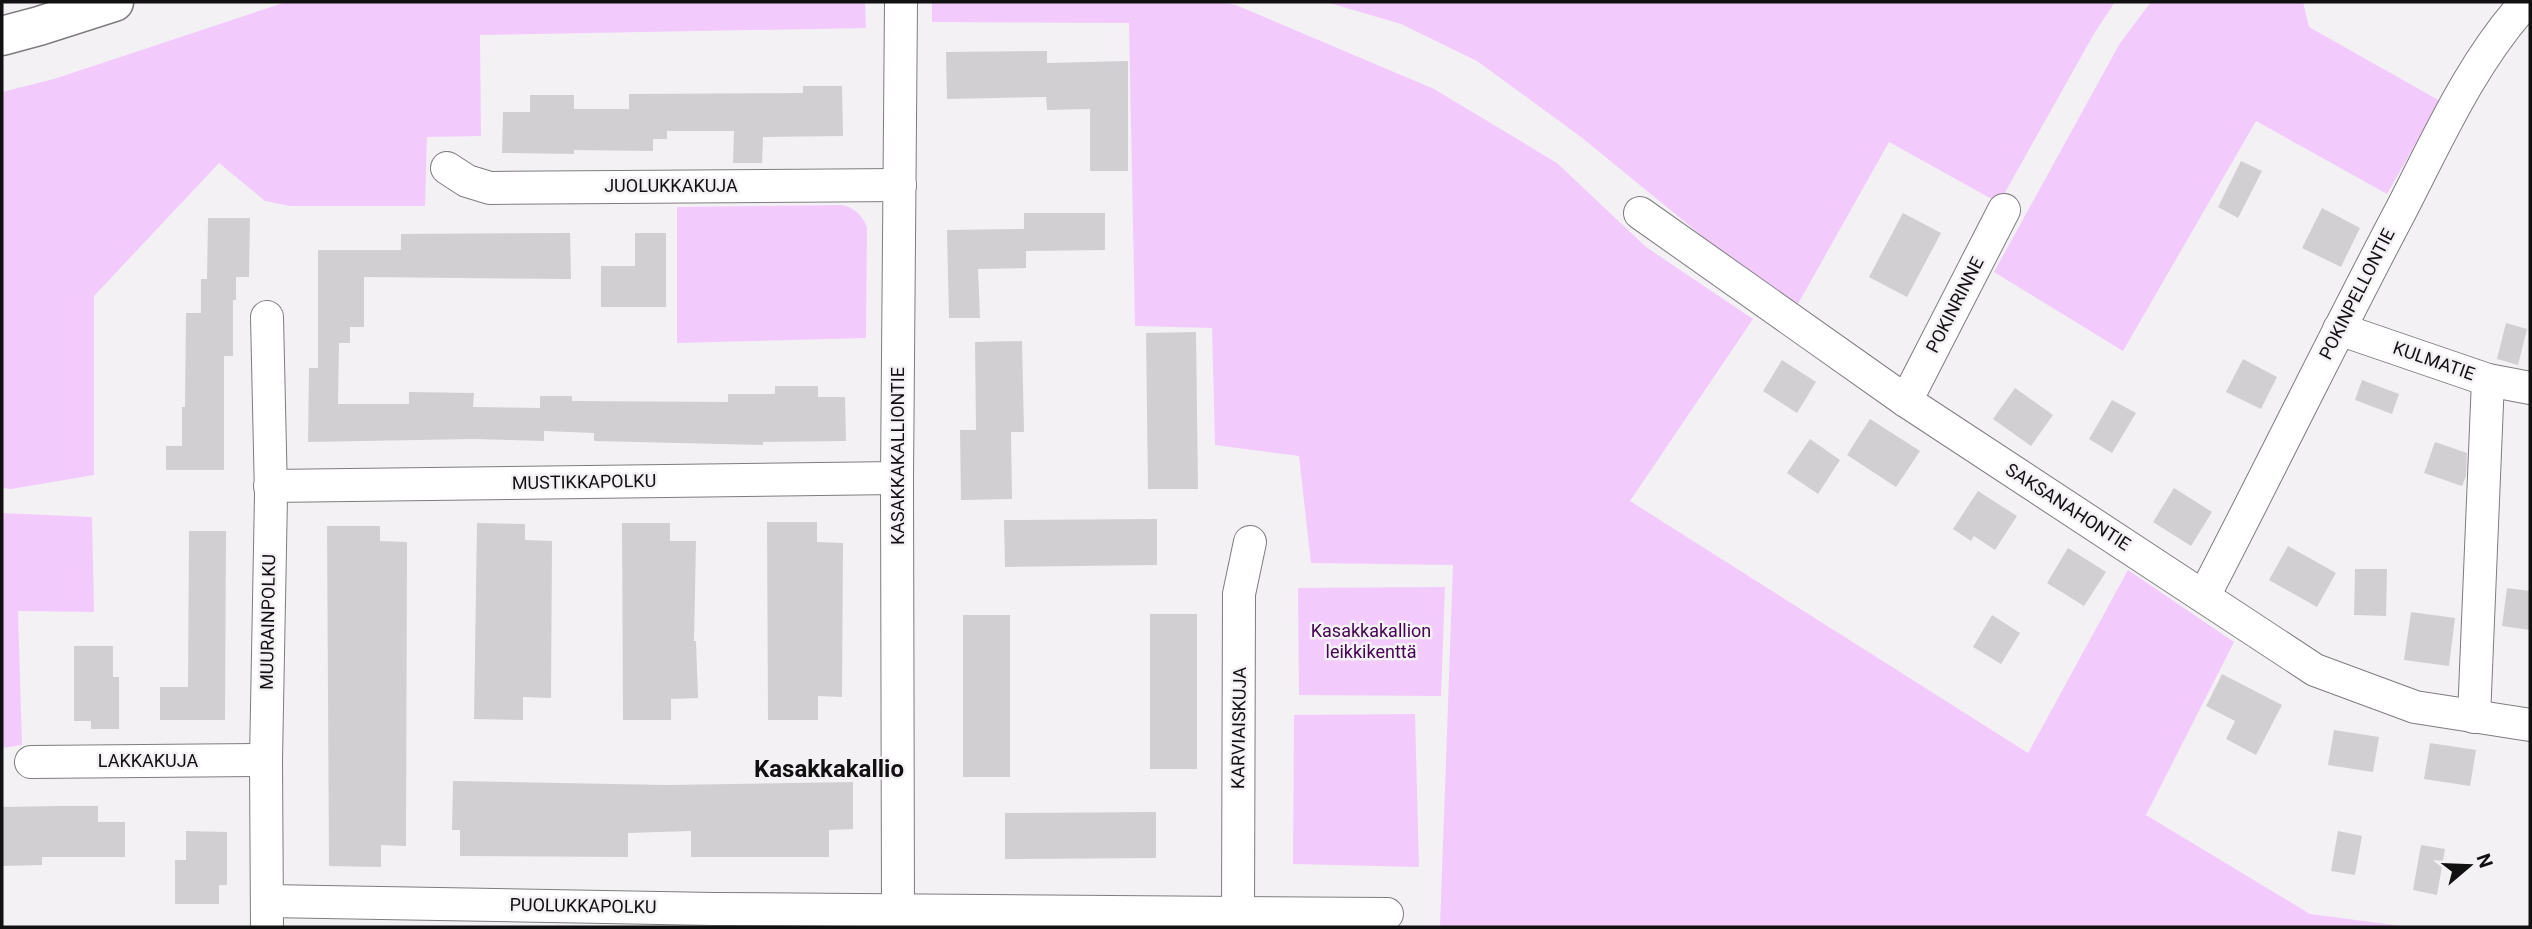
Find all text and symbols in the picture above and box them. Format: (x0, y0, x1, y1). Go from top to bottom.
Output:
street label: JUOLUKKAKUJA (604, 175, 738, 196)
street label: POKINPELLONTIE (2315, 225, 2399, 363)
street label: POKINRINNE (1921, 253, 1988, 356)
street label: KULMATIE (2391, 337, 2478, 384)
street label: KASAKKAKALLIONTIE (887, 367, 908, 545)
street label: SAKSANAHONTIE (2002, 458, 2135, 555)
street label: MUSTIKKAPOLKU (512, 470, 656, 493)
street label: MUURAINPOLKU (256, 554, 279, 690)
park label: Kasakkakallion leikkikenttä (1311, 620, 1431, 662)
street label: KARVIAISKUJA (1227, 666, 1250, 789)
street label: LAKKAKUJA (98, 750, 198, 771)
district label: Kasakkakallio (754, 755, 904, 783)
north arrow (2434, 831, 2504, 901)
text: N (2472, 851, 2498, 871)
street label: PUOLUKKAPOLKU (509, 894, 657, 917)

